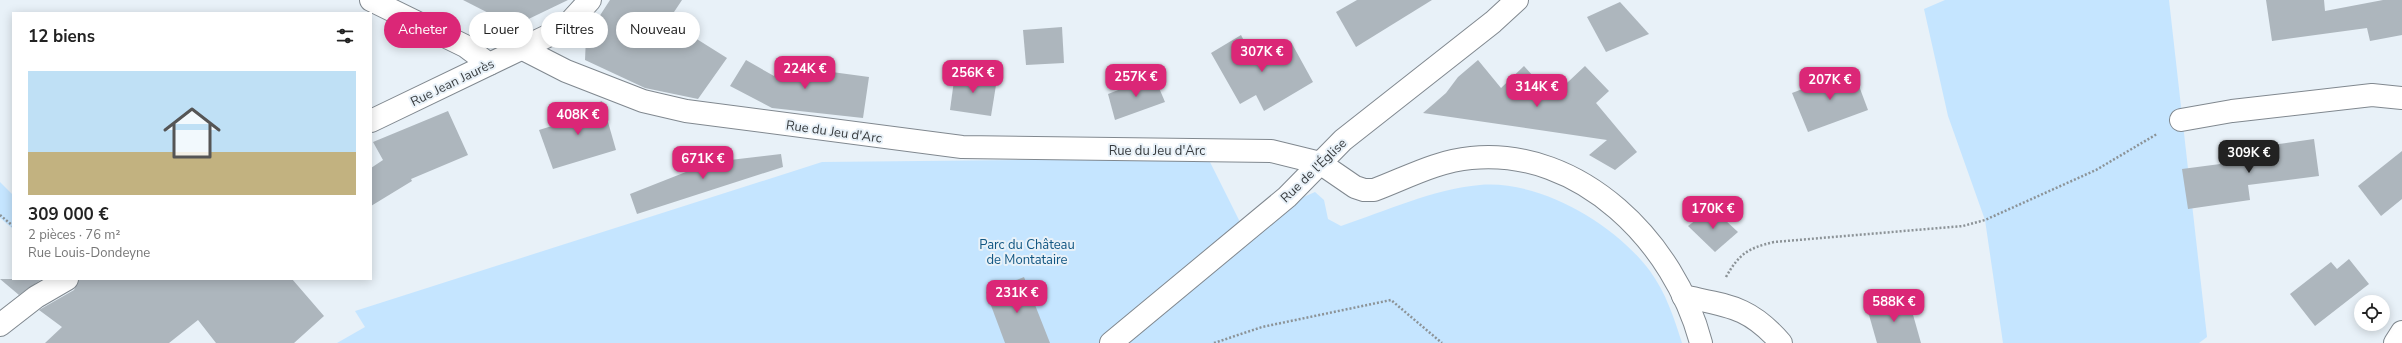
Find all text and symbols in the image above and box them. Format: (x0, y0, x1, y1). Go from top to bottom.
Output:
chip: Acheter (384, 12, 461, 48)
chip: Louer (469, 12, 533, 48)
chip: Filtres (541, 12, 608, 48)
chip: Nouveau (616, 12, 700, 48)
text: 12 biens (28, 25, 95, 48)
icon: filters (334, 25, 356, 47)
pin: 307K € (1229, 39, 1295, 73)
text: 307K € (1240, 43, 1284, 61)
street label: Rue Jean Jaurès (408, 55, 497, 111)
pin: 224K € (772, 56, 838, 90)
text: 224K € (783, 60, 827, 78)
pin: 256K € (940, 60, 1006, 94)
text: 256K € (951, 64, 995, 82)
pin: 257K € (1103, 64, 1169, 98)
pin: 207K € (1797, 67, 1863, 101)
text: 257K € (1114, 68, 1158, 86)
text: 207K € (1808, 71, 1852, 89)
pin: 314K € (1504, 74, 1570, 108)
text: 314K € (1515, 78, 1559, 96)
icon: home (156, 97, 228, 169)
pin: 408K € (545, 102, 611, 136)
text: 408K € (556, 106, 600, 124)
street label: Rue du Jeu d'Arc (785, 116, 883, 148)
street label: Rue de l'Église (1276, 134, 1351, 207)
pin: 309K € (2216, 140, 2282, 174)
street label: Rue du Jeu d'Arc (1109, 142, 1205, 160)
text: 309K € (2227, 144, 2271, 162)
pin: 671K € (670, 146, 736, 180)
text: 671K € (681, 150, 725, 168)
pin: 170K € (1680, 196, 1746, 230)
text: 170K € (1691, 200, 1735, 218)
text: 309 000 € (28, 203, 109, 226)
text: 2 pièces · 76 m² (28, 226, 120, 244)
park label: Parc du Château de Montataire (979, 236, 1075, 269)
text: Rue Louis-Dondeyne (28, 244, 150, 262)
pin: 231K € (984, 280, 1050, 314)
text: 231K € (995, 284, 1039, 302)
pin: 588K € (1861, 289, 1927, 323)
text: 588K € (1872, 293, 1916, 311)
map controls (2354, 295, 2390, 331)
button: locate (2354, 295, 2390, 331)

